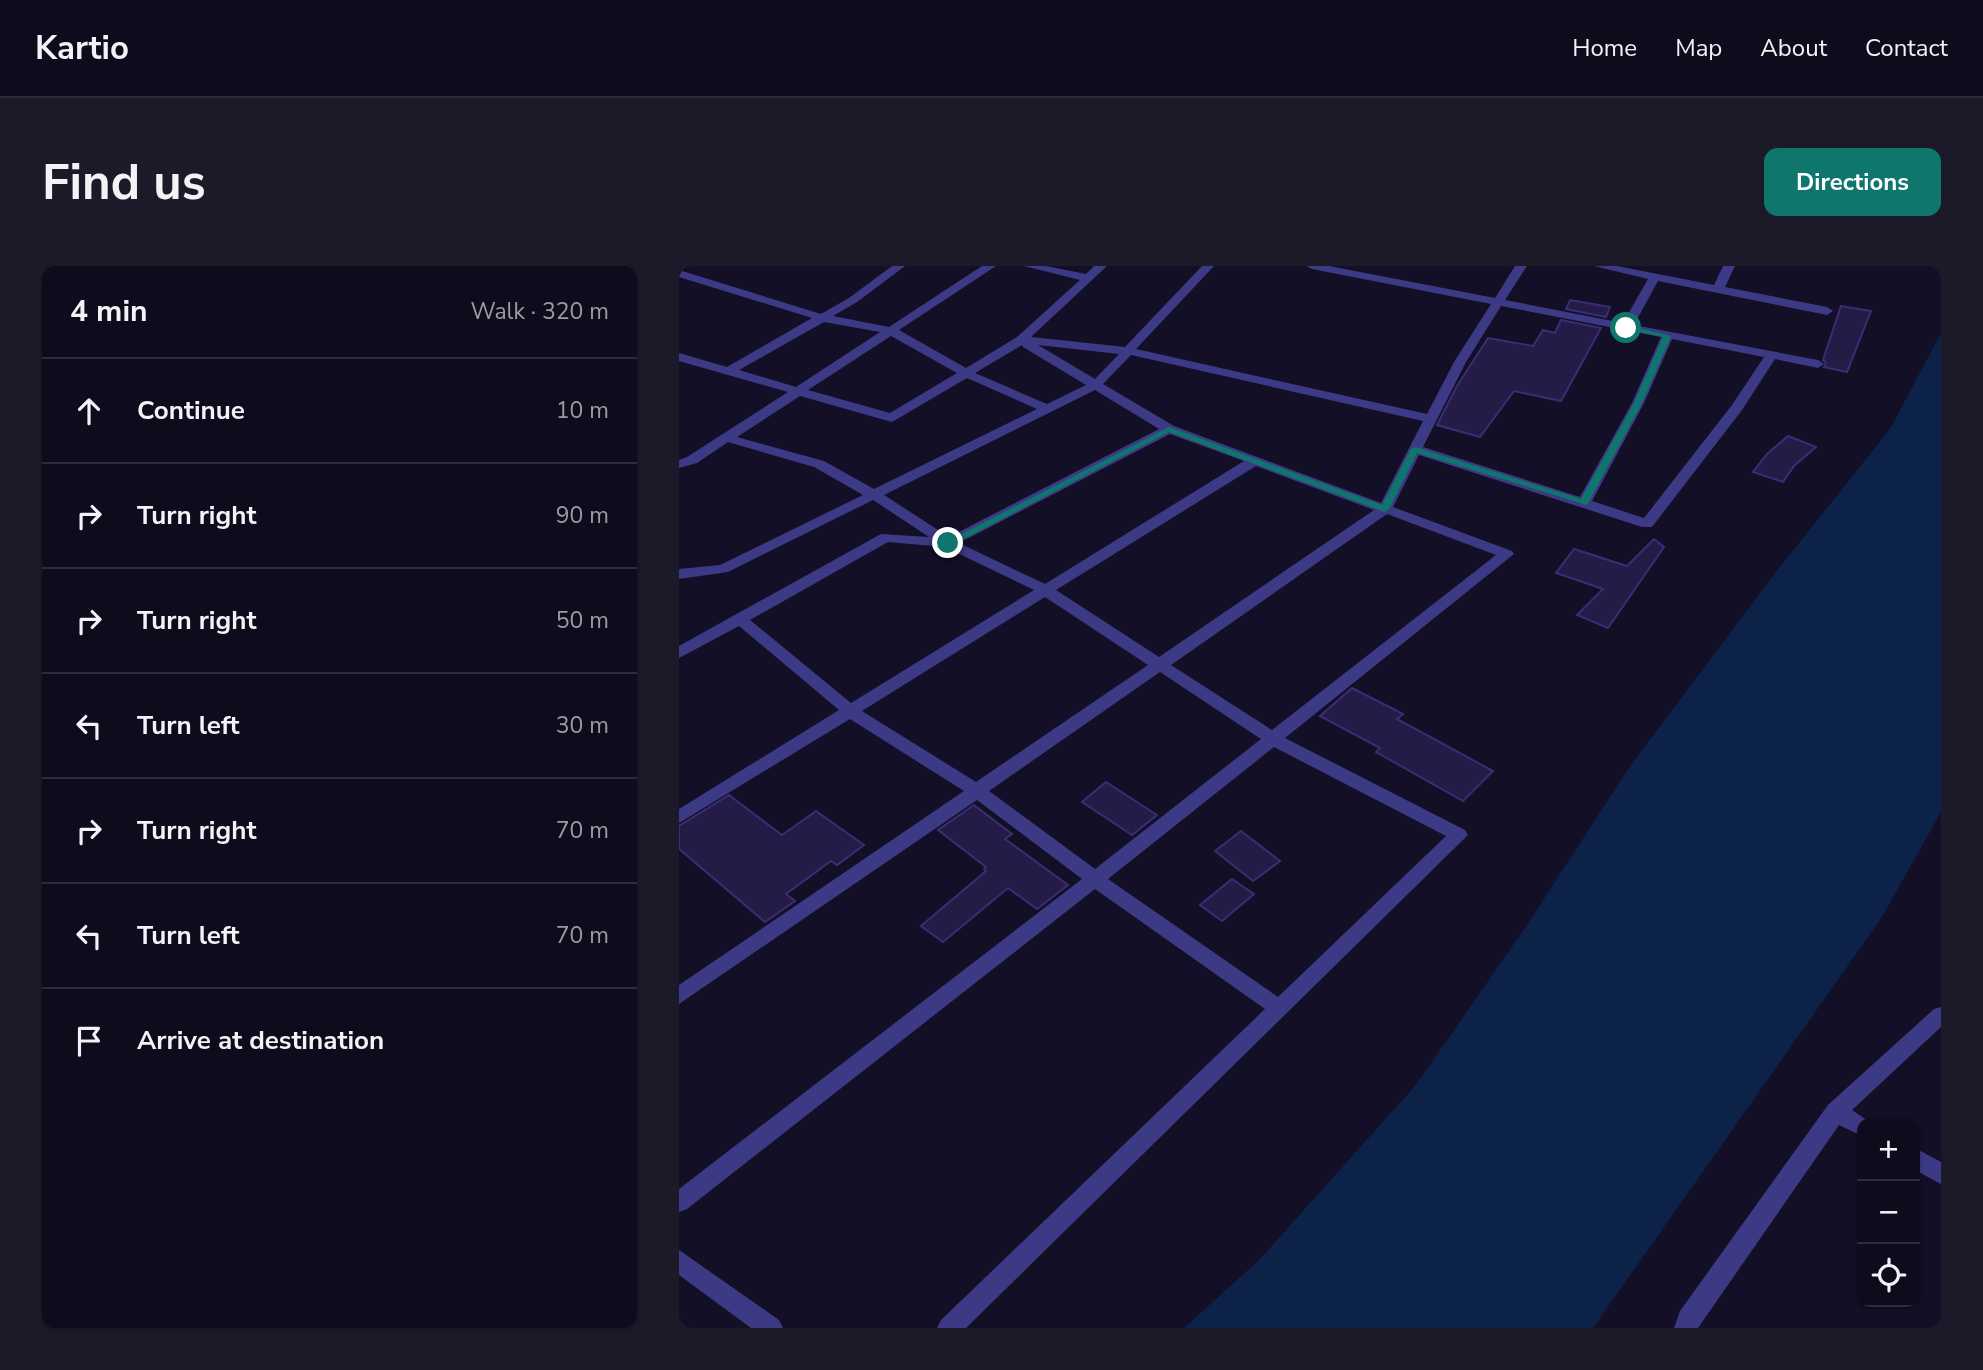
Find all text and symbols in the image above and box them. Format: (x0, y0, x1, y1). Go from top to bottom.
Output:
text: Kartio (35, 26, 129, 71)
text: Home (1572, 32, 1637, 64)
text: Map (1675, 32, 1722, 64)
text: About (1760, 32, 1827, 64)
text: Contact (1865, 32, 1948, 64)
button: Directions (1764, 148, 1941, 216)
text: Find us (42, 149, 206, 216)
text: 4 min (70, 291, 148, 332)
text: Walk · 320 m (470, 296, 609, 327)
route start (1610, 312, 1641, 343)
icon: ahead (70, 392, 108, 430)
text: Continue (137, 393, 245, 428)
text: 10 m (556, 395, 609, 426)
icon: right (70, 497, 108, 535)
text: Turn right (137, 498, 256, 533)
text: 90 m (556, 500, 609, 531)
route end (932, 527, 963, 558)
icon: right (70, 602, 108, 640)
text: Turn right (137, 603, 256, 638)
text: 50 m (556, 605, 609, 636)
icon: left (70, 707, 108, 745)
text: Turn left (137, 708, 240, 743)
text: 30 m (556, 710, 609, 741)
icon: right (70, 812, 108, 850)
text: Turn right (137, 813, 256, 848)
text: 70 m (556, 815, 609, 846)
icon: left (70, 917, 108, 955)
text: Turn left (137, 918, 240, 953)
text: 70 m (556, 920, 609, 951)
icon: arrive (70, 1022, 108, 1060)
text: Arrive at destination (137, 1023, 384, 1058)
map controls (1857, 1118, 1920, 1307)
button: + (1857, 1118, 1920, 1181)
button: − (1857, 1181, 1920, 1244)
button: locate (1857, 1244, 1920, 1307)

